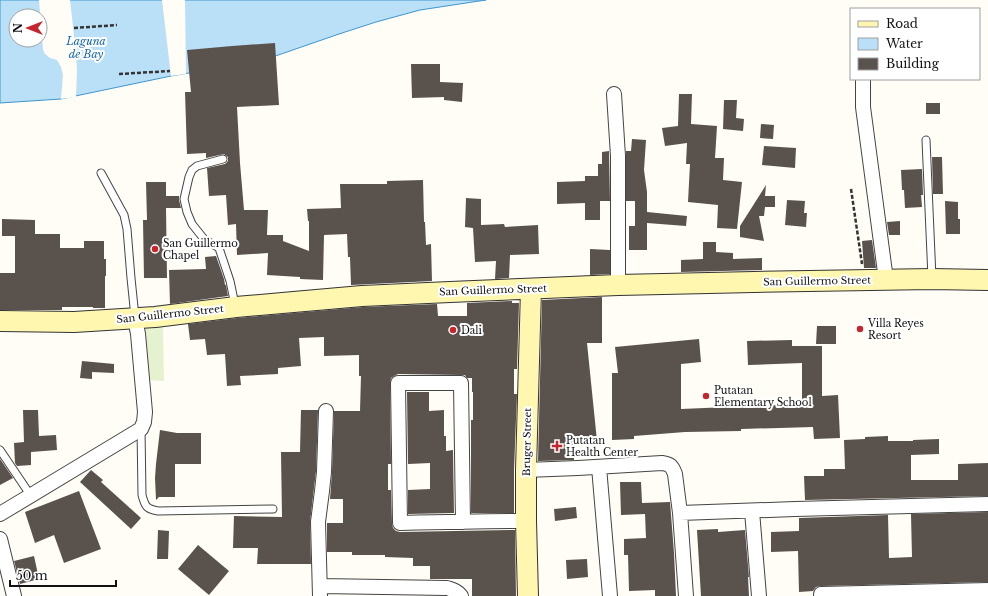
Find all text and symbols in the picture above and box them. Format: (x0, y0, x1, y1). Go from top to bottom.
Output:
north arrow (8, 8, 48, 48)
legend (850, 8, 980, 80)
text: Road (886, 16, 918, 31)
text: N (11, 22, 25, 33)
water label: Laguna de Bay (65, 34, 106, 61)
text: Water (885, 36, 923, 51)
text: Building (886, 56, 940, 71)
place label: San Guillermo Chapel (163, 237, 238, 262)
marker: San Guillermo Chapel (150, 244, 160, 254)
street label: San Guillermo Street (763, 274, 871, 288)
street label: San Guillermo Street (439, 282, 547, 298)
street label: San Guillermo Street (116, 302, 224, 326)
place label: Villa Reyes Resort (867, 317, 924, 342)
place label: Dali (461, 324, 483, 337)
marker: Villa Reyes Resort (855, 324, 865, 334)
marker: Dali (448, 325, 458, 335)
place label: Putatan Elementary School (714, 384, 812, 409)
marker: Putatan Elementary School (701, 391, 711, 401)
street label: Bruger Street (520, 408, 534, 476)
place label: Putatan Health Center (566, 434, 638, 459)
marker: Putatan Health Center (551, 440, 563, 452)
scale bar (10, 562, 116, 588)
text: 50 m (16, 568, 48, 583)

